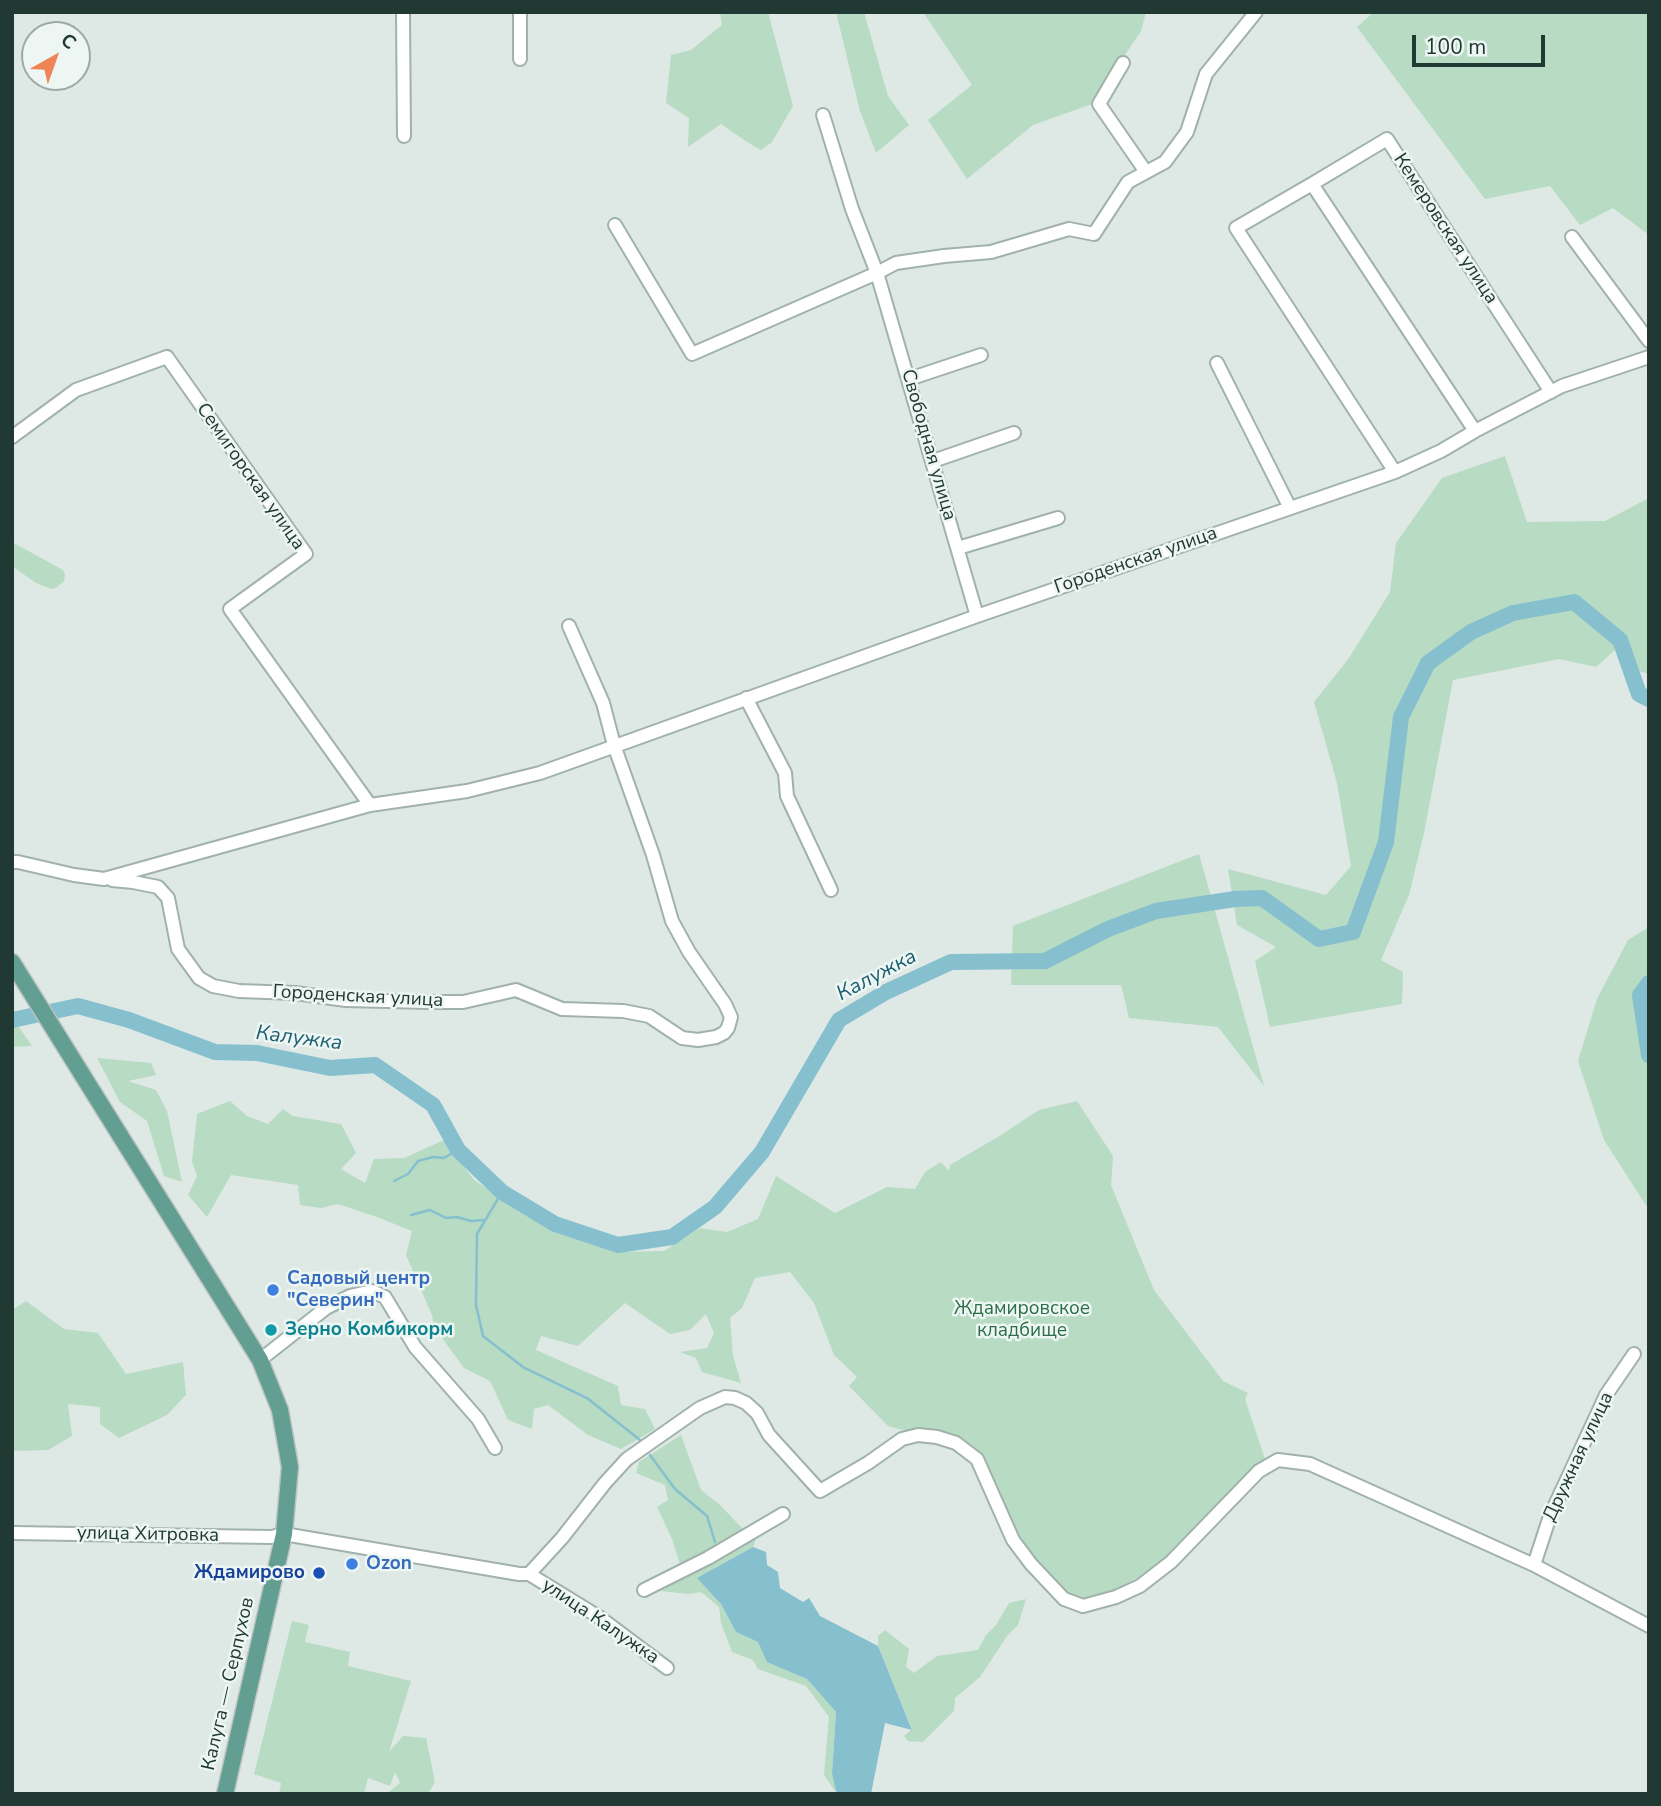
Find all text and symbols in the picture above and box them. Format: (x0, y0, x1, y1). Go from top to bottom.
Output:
north arrow (21, 21, 91, 91)
scale bar (1416, 21, 1549, 65)
text: С (55, 27, 82, 56)
text: 100 m (1425, 33, 1486, 61)
street label: Кемеровская улица (1388, 149, 1502, 309)
street label: Свободная улица (896, 367, 960, 523)
street label: Семигорская улица (191, 399, 309, 555)
street label: Городенская улица (1052, 522, 1220, 600)
water label: Калужка (833, 945, 921, 1007)
street label: Городенская улица (272, 981, 444, 1013)
water label: Калужка (254, 1021, 344, 1057)
place label: Садовый центр "Северин" (287, 1268, 430, 1312)
marker: Садовый центр "Северин" (265, 1282, 281, 1298)
park label: Ждамировское кладбище (954, 1298, 1090, 1342)
place label: Зерно Комбикорм (285, 1319, 453, 1341)
marker: Зерно Комбикорм (263, 1322, 279, 1338)
street label: Дружная улица (1539, 1389, 1619, 1525)
street label: улица Хитровка (77, 1522, 219, 1548)
place label: Ozon (366, 1553, 412, 1575)
marker: Ozon (344, 1556, 360, 1572)
place label: Ждамирово (194, 1562, 305, 1584)
marker: Ждамирово (311, 1565, 327, 1581)
street label: улица Калужка (537, 1574, 663, 1670)
street label: Калуга — Серпухов (198, 1595, 260, 1773)

